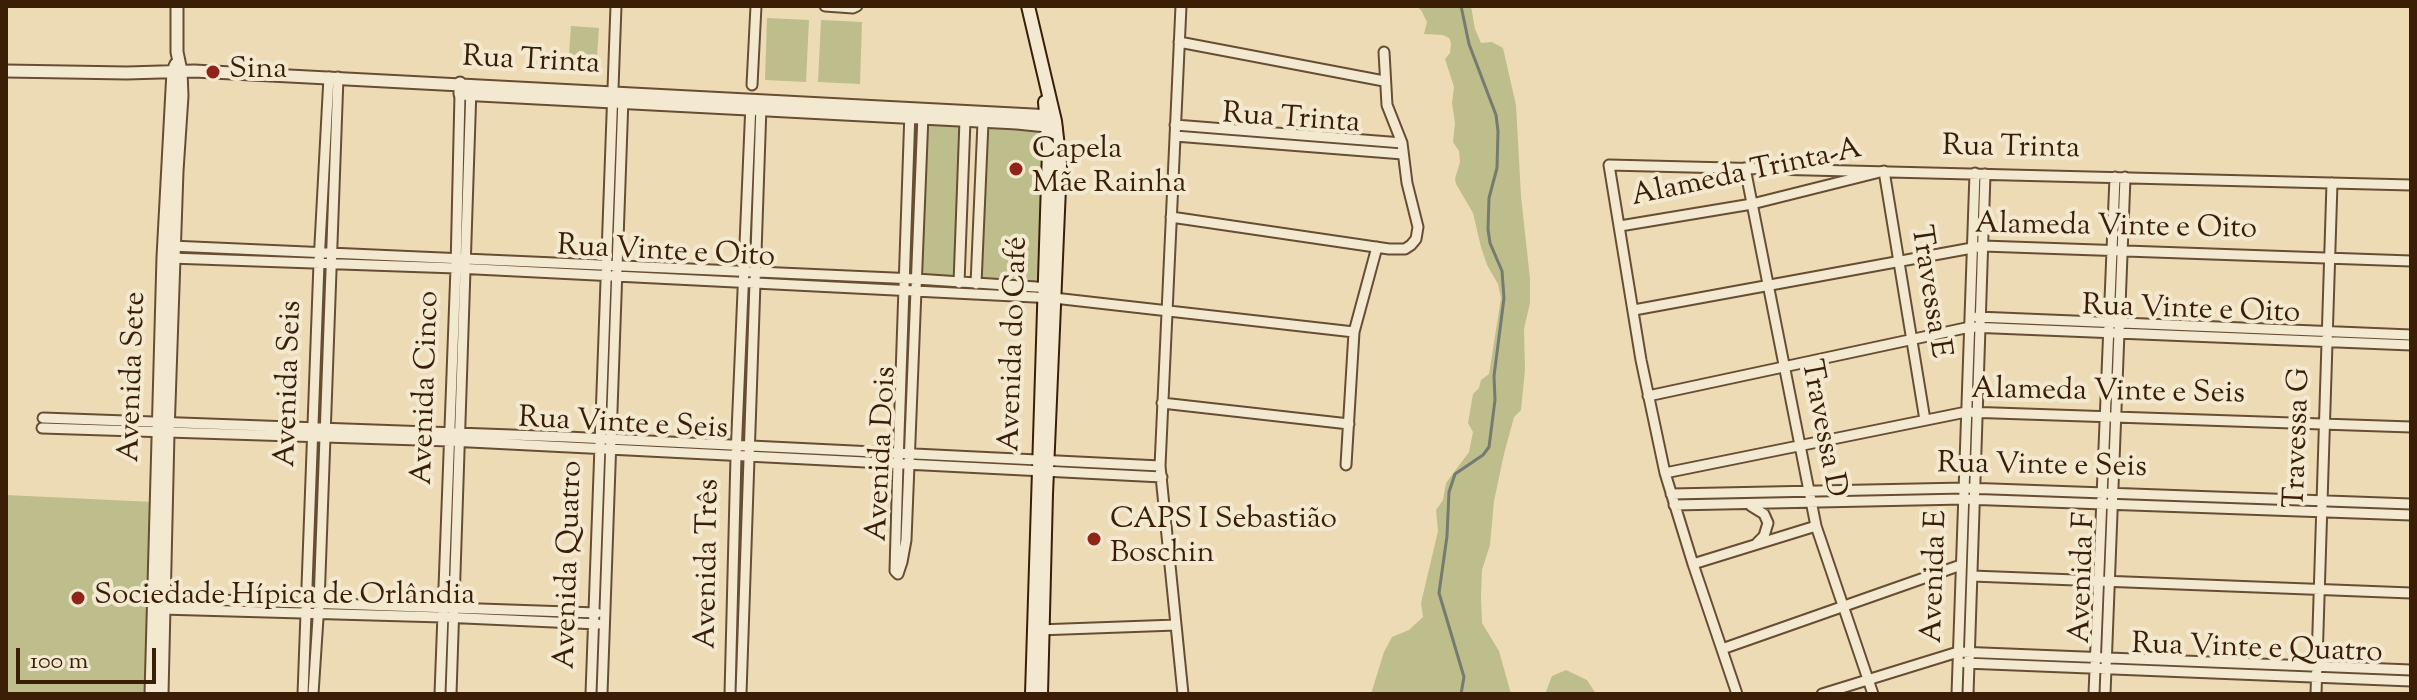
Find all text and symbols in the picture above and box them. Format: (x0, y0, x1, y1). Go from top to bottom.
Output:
street label: Rua Trinta (461, 41, 601, 85)
place label: Sina (229, 54, 287, 90)
marker: Sina (204, 63, 222, 81)
street label: Rua Trinta (1221, 98, 1361, 144)
street label: Rua Trinta (1942, 131, 2080, 169)
street label: Alameda Trinta-A (1629, 133, 1865, 217)
place label: Capela Mãe Rainha (1032, 134, 1186, 204)
marker: Capela Mãe Rainha (1007, 160, 1025, 178)
street label: Alameda Vinte e Oito (1975, 209, 2257, 249)
street label: Travessa E (1900, 223, 1956, 361)
street label: Rua Vinte e Oito (556, 230, 776, 278)
street label: Avenida do Café (994, 236, 1038, 452)
street label: Avenida Cinco (407, 290, 449, 486)
street label: Rua Vinte e Oito (2081, 290, 2301, 334)
street label: Avenida Sete (114, 291, 156, 463)
street label: Avenida Seis (270, 300, 312, 468)
street label: Travessa D (1790, 357, 1852, 501)
street label: Avenida Dois (861, 366, 907, 542)
street label: Travessa G (2280, 367, 2320, 509)
street label: Alameda Vinte e Seis (1971, 374, 2245, 414)
street label: Rua Vinte e Seis (517, 403, 729, 449)
street label: Rua Vinte e Seis (1937, 448, 2147, 488)
street label: Avenida Quatro (549, 460, 593, 670)
street label: Avenida Três (691, 479, 729, 649)
place label: CAPS I Sebastião Boschin (1110, 504, 1337, 574)
street label: Avenida E (1917, 510, 1957, 644)
street label: Avenida F (2065, 512, 2105, 644)
marker: CAPS I Sebastião Boschin (1085, 530, 1103, 548)
place label: Sociedade Hípica de Orlândia (94, 580, 475, 616)
marker: Sociedade Hípica de Orlândia (69, 589, 87, 607)
street label: Rua Vinte e Quatro (2131, 629, 2383, 673)
scale bar (20, 632, 160, 682)
text: 100 m (30, 645, 88, 679)

